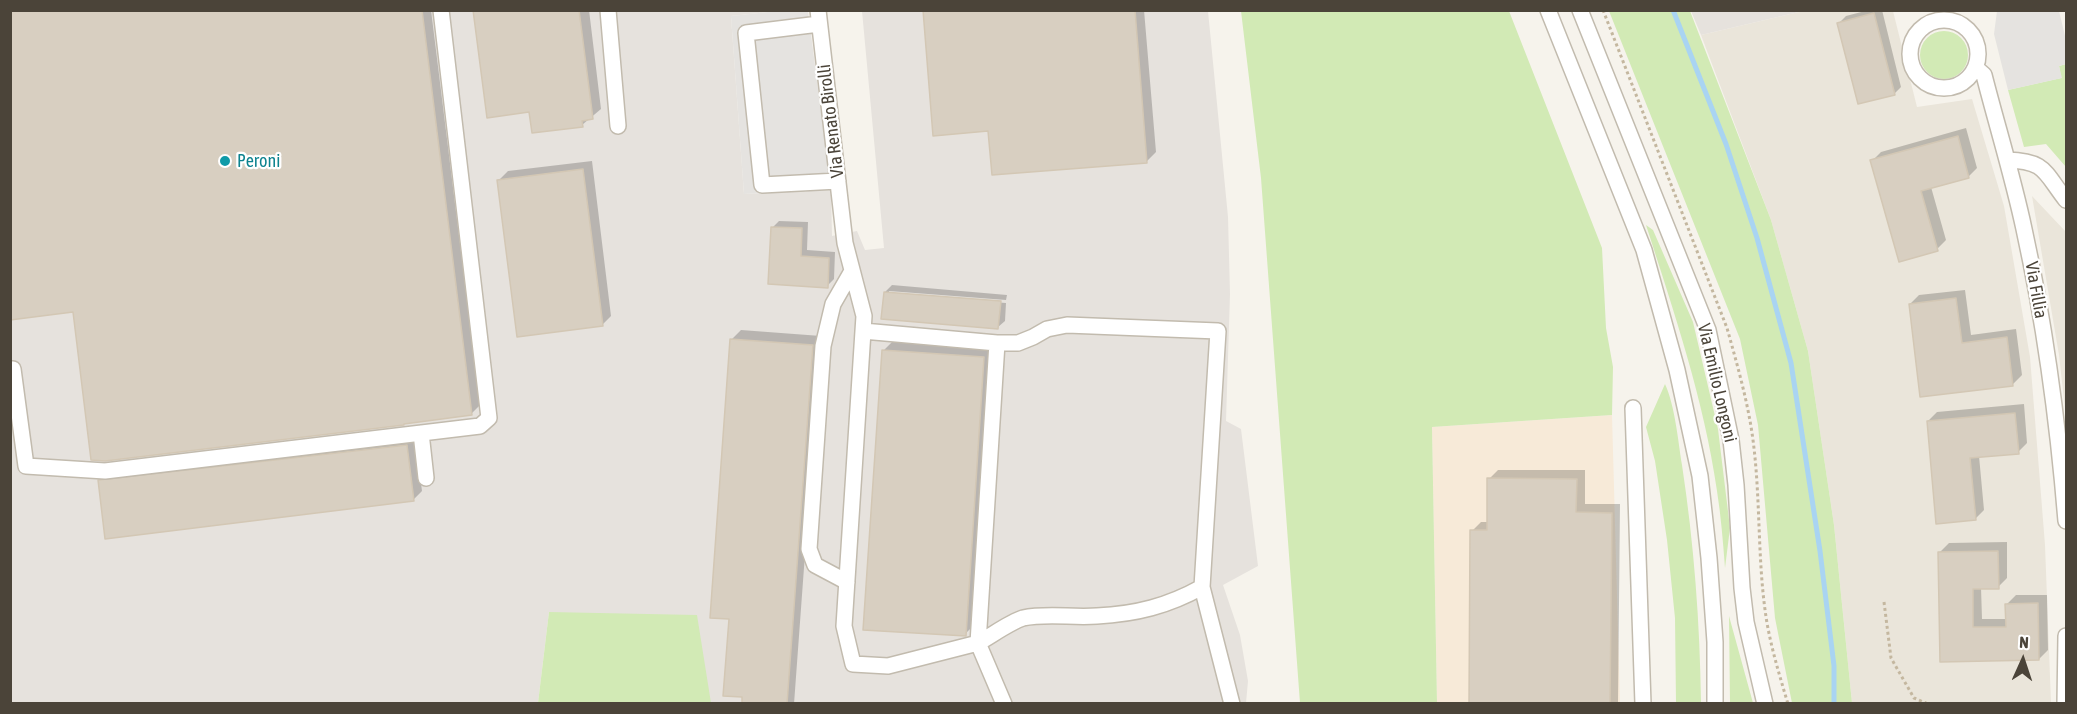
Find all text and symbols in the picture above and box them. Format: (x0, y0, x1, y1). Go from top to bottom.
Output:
street label: Via Renato Birolli (813, 63, 849, 179)
place label: Peroni (237, 150, 280, 172)
marker: Peroni (218, 154, 232, 168)
street label: Via Fillia (2020, 260, 2052, 320)
street label: Via Emilio Longoni (1693, 321, 1741, 445)
north arrow (1993, 630, 2053, 690)
text: N (2019, 633, 2029, 651)

